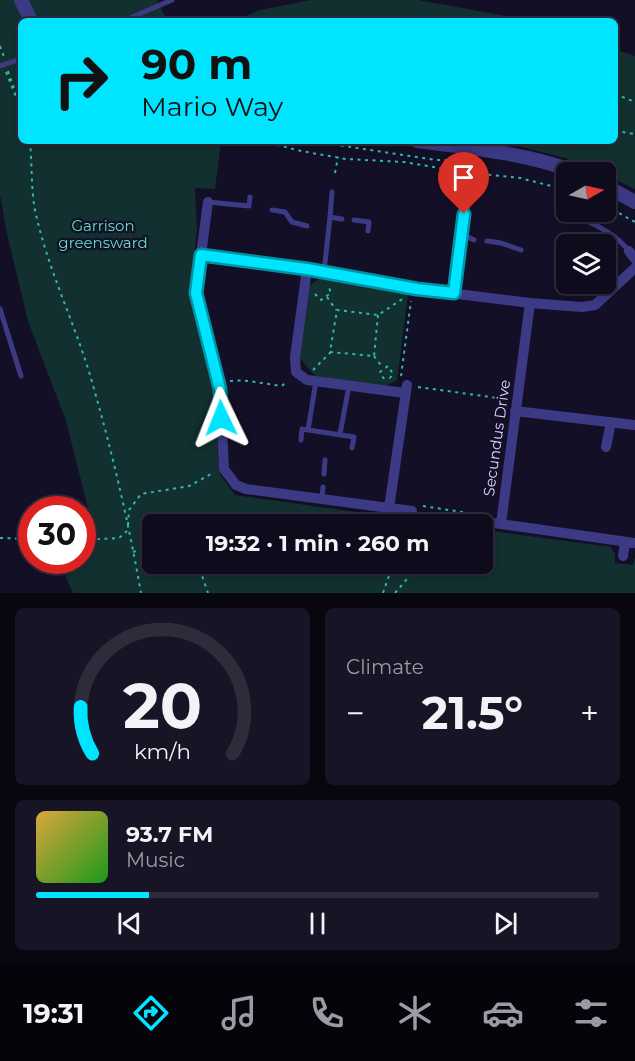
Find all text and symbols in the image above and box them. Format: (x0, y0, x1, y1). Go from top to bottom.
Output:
text: 90 m (141, 38, 252, 90)
icon: right (42, 42, 120, 120)
text: Mario Way (141, 90, 283, 123)
pin (438, 152, 489, 214)
icon: arrive (447, 161, 480, 194)
north arrow (556, 162, 616, 222)
map controls (556, 162, 616, 294)
park label: Garrison greensward (58, 216, 148, 252)
button: layers (556, 234, 616, 294)
street label: Secundus Drive (479, 378, 514, 498)
position arrow (189, 386, 253, 450)
speed limit sign: 30 (18, 496, 96, 574)
text: 19:32 · 1 min · 260 m (206, 530, 429, 557)
text: Climate (346, 655, 424, 679)
text: 20 (123, 668, 202, 744)
text: 21.5° (422, 685, 523, 740)
text: − (346, 693, 365, 733)
text: + (580, 693, 599, 733)
text: km/h (134, 738, 191, 764)
text: 93.7 FM (126, 821, 213, 848)
text: Music (126, 848, 185, 872)
icon: previous (113, 907, 146, 940)
icon: pause (301, 907, 334, 940)
icon: next (489, 907, 522, 940)
icon: directions (130, 992, 172, 1034)
icon: music (218, 992, 260, 1034)
icon: phone (306, 992, 348, 1034)
icon: climate (394, 992, 436, 1034)
icon: car (482, 992, 524, 1034)
icon: filters (570, 992, 612, 1034)
text: 19:31 (23, 997, 84, 1030)

